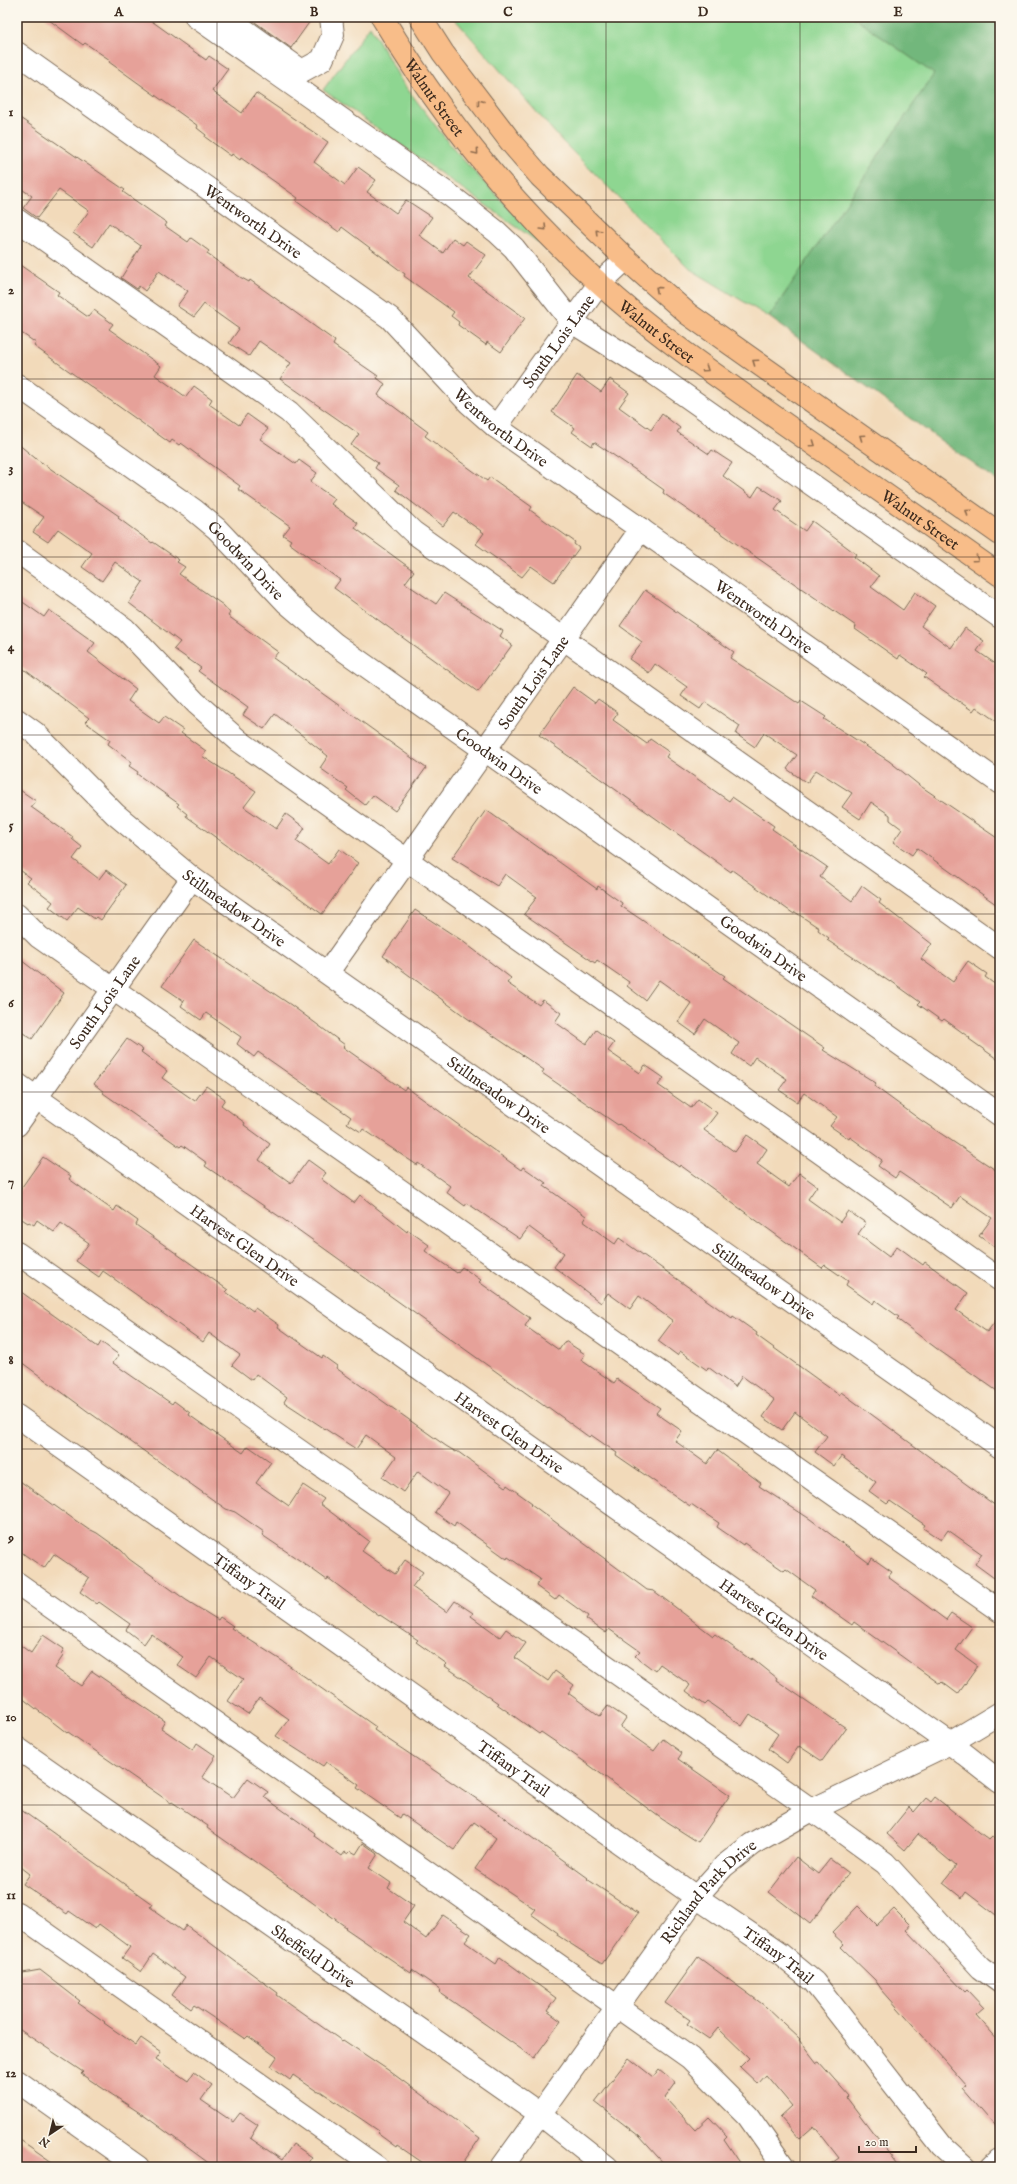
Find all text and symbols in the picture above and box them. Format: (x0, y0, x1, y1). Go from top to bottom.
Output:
text: A (114, 4, 125, 21)
text: B (310, 4, 319, 21)
text: C (503, 4, 513, 21)
text: D (698, 4, 709, 21)
text: E (893, 4, 903, 21)
street label: Walnut Street (399, 55, 468, 142)
one-way arrow (478, 100, 485, 107)
text: 1 (9, 104, 14, 121)
one-way arrow (471, 148, 478, 155)
street label: Wentworth Drive (199, 181, 305, 264)
one-way arrow (539, 223, 547, 231)
one-way arrow (595, 229, 603, 237)
text: 2 (8, 282, 14, 299)
one-way arrow (656, 286, 663, 293)
street label: South Lois Lane (519, 292, 600, 393)
street label: Walnut Street (614, 297, 698, 369)
one-way arrow (753, 360, 760, 367)
one-way arrow (702, 364, 709, 371)
street label: Wentworth Drive (448, 385, 551, 473)
one-way arrow (859, 434, 866, 442)
one-way arrow (808, 439, 815, 446)
text: 3 (9, 460, 14, 477)
street label: Walnut Street (877, 487, 963, 556)
one-way arrow (965, 509, 972, 517)
street label: Goodwin Drive (203, 517, 287, 605)
one-way arrow (972, 554, 979, 561)
street label: Wentworth Drive (710, 577, 816, 659)
street label: South Lois Lane (495, 632, 574, 734)
text: 4 (8, 639, 15, 656)
street label: Goodwin Drive (451, 724, 546, 800)
text: 5 (9, 817, 14, 834)
street label: Stillmeadow Drive (177, 866, 289, 953)
street label: Goodwin Drive (715, 912, 810, 987)
street label: South Lois Lane (66, 952, 146, 1054)
text: 6 (8, 995, 14, 1012)
street label: Stillmeadow Drive (443, 1053, 554, 1139)
text: 7 (8, 1174, 14, 1191)
street label: Harvest Glen Drive (185, 1201, 302, 1292)
street label: Stillmeadow Drive (708, 1239, 819, 1326)
text: 8 (8, 1352, 14, 1369)
street label: Harvest Glen Drive (450, 1388, 567, 1479)
text: 9 (7, 1530, 14, 1547)
street label: Tiffany Trail (208, 1550, 289, 1615)
street label: Harvest Glen Drive (714, 1575, 832, 1666)
text: 10 (5, 1709, 17, 1726)
street label: Tiffany Trail (473, 1737, 553, 1802)
street label: Richland Park Drive (657, 1836, 761, 1949)
text: 11 (6, 1887, 16, 1904)
street label: Sheffield Drive (267, 1921, 358, 1993)
street label: Tiffany Trail (738, 1923, 818, 1990)
text: 12 (6, 2065, 16, 2082)
north arrow (30, 2114, 70, 2154)
scale bar (859, 2128, 916, 2154)
text: N (37, 2133, 54, 2150)
text: 20 m (865, 2135, 888, 2150)

